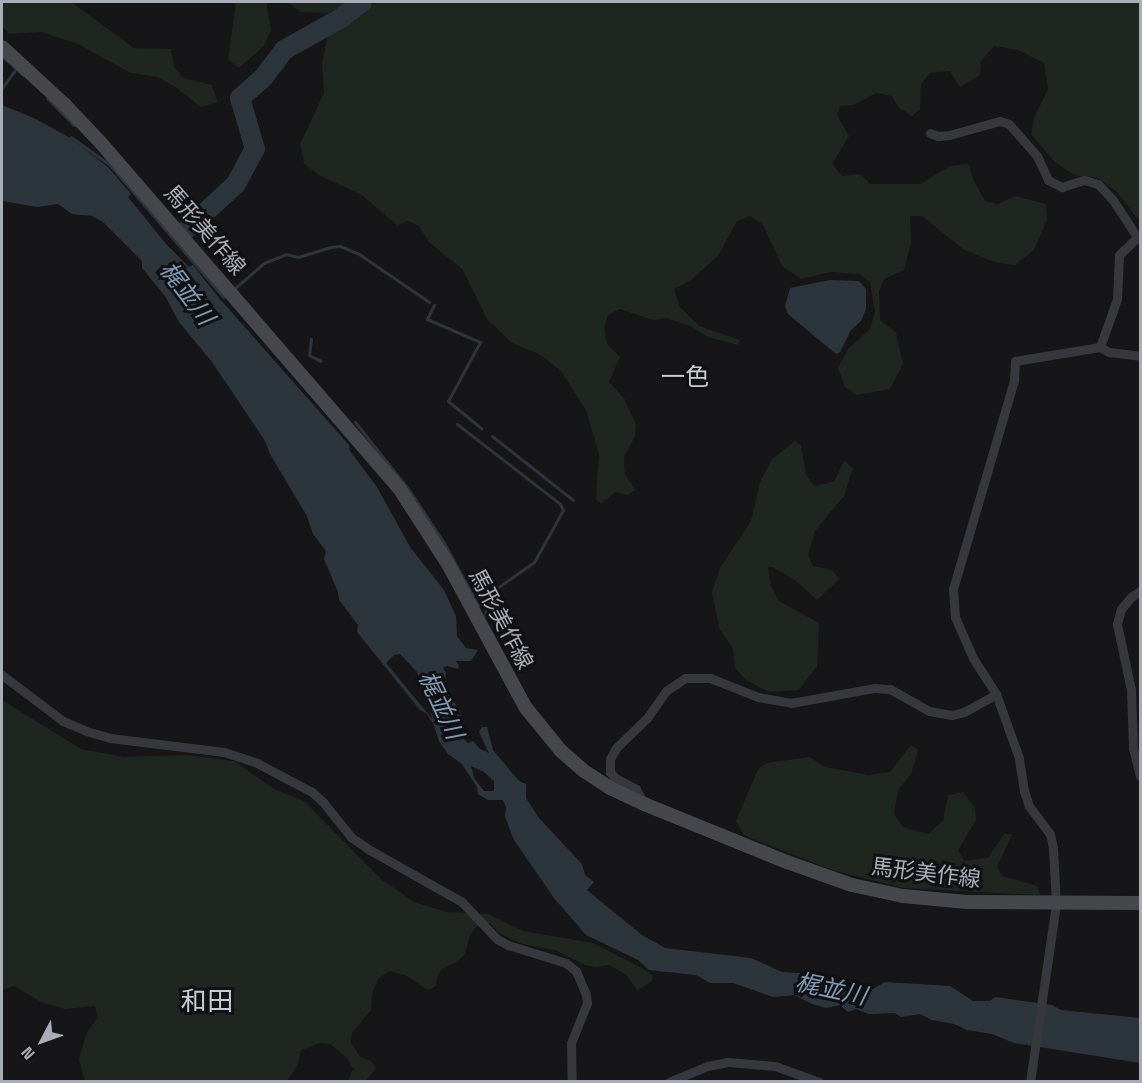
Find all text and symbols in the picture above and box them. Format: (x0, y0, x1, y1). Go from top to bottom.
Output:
street label: 馬形美作線 (159, 180, 251, 280)
water label: 梶並川 (154, 256, 220, 330)
district label: 一色 (661, 363, 709, 391)
street label: 馬形美作線 (464, 564, 538, 674)
water label: 梶並川 (413, 666, 469, 744)
street label: 馬形美作線 (870, 853, 982, 893)
water label: 梶並川 (793, 967, 869, 1011)
district label: 和田 (181, 986, 233, 1018)
north arrow (12, 1011, 72, 1071)
text: N (17, 1042, 39, 1064)

